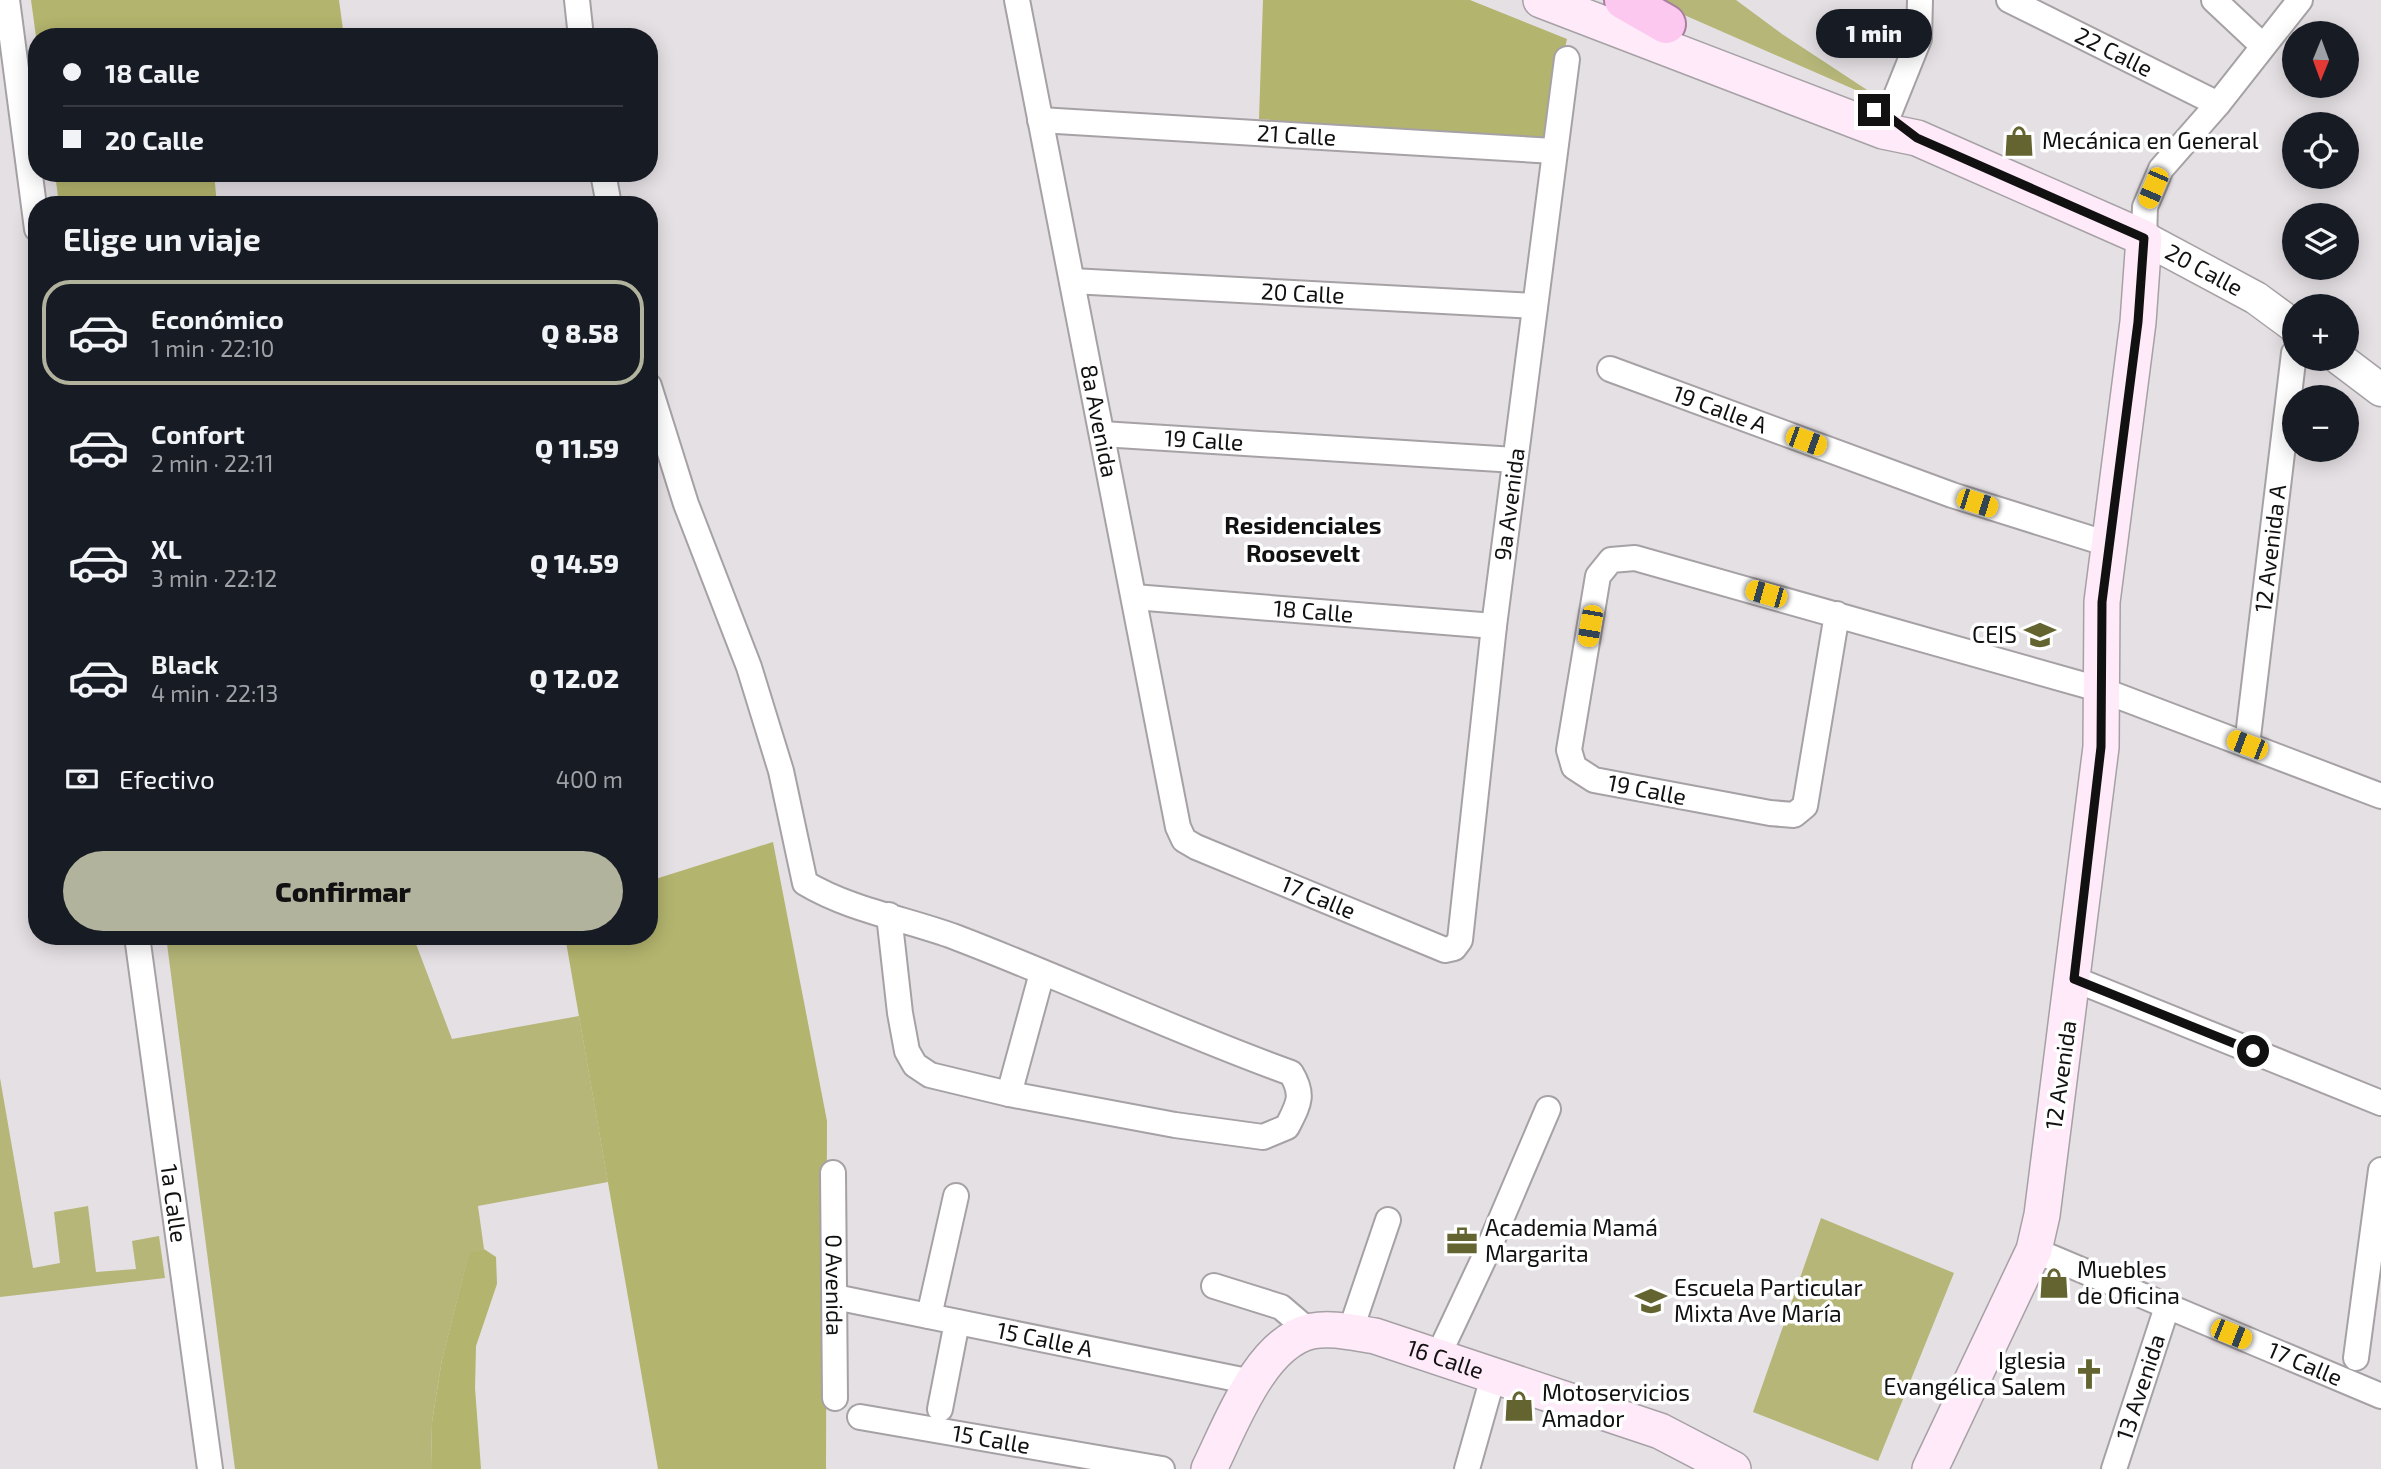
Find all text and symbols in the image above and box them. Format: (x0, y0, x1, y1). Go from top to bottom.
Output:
callout: 1 min (1816, 8, 1932, 57)
text: 1 min (1846, 19, 1902, 47)
street label: 22 Calle (2071, 20, 2158, 82)
north arrow (2282, 21, 2359, 98)
map controls (2282, 21, 2359, 462)
text: 18 Calle (105, 57, 200, 88)
route end (1858, 94, 1890, 126)
button: locate (2282, 112, 2359, 189)
street label: 21 Calle (1256, 118, 1337, 151)
text: 20 Calle (105, 124, 204, 155)
shop icon: Mecánica en General (2002, 124, 2036, 158)
place label: Mecánica en General (2042, 126, 2259, 154)
car (2136, 165, 2171, 211)
button: layers (2282, 203, 2359, 280)
text: Elige un viaje (63, 219, 261, 257)
street label: 20 Calle (2161, 237, 2248, 301)
street label: 20 Calle (1260, 276, 1345, 309)
button: + (2282, 294, 2359, 371)
icon: car (67, 301, 130, 364)
text: Económico (151, 303, 284, 334)
text: Q 8.58 (541, 317, 619, 348)
text: 1 min · 22:10 (151, 334, 275, 362)
street label: 8a Avenida (1075, 362, 1125, 480)
street label: 19 Calle A (1669, 378, 1772, 439)
button: − (2282, 385, 2359, 462)
icon: car (67, 416, 130, 479)
text: Confort (151, 418, 245, 449)
street label: 19 Calle (1163, 423, 1244, 456)
car (1783, 424, 1830, 458)
text: Q 11.59 (535, 432, 619, 463)
street label: 9a Avenida (1488, 446, 1530, 562)
text: 2 min · 22:11 (151, 449, 274, 477)
street label: 12 Avenida A (2248, 482, 2291, 614)
car (1954, 487, 2001, 519)
district label: Residenciales Roosevelt (1224, 510, 1382, 567)
icon: car (67, 531, 130, 594)
text: XL (151, 533, 182, 564)
text: Q 14.59 (530, 547, 619, 578)
text: 3 min · 22:12 (151, 564, 277, 592)
car (1743, 578, 1790, 610)
street label: 18 Calle (1272, 593, 1355, 628)
car (1577, 603, 1604, 649)
school or university icon: CEIS (2023, 618, 2057, 652)
place label: CEIS (1972, 620, 2017, 648)
icon: car (67, 646, 130, 709)
text: Black (151, 648, 219, 679)
text: Q 12.02 (530, 662, 619, 693)
text: 4 min · 22:13 (151, 679, 278, 707)
car (2224, 728, 2271, 762)
icon: cash (63, 760, 101, 798)
text: Efectivo (119, 763, 215, 794)
text: 400 m (556, 765, 623, 793)
street label: 19 Calle (1606, 768, 1689, 810)
button: Confirmar (63, 851, 623, 931)
street label: 17 Calle (1277, 869, 1360, 924)
street label: 12 Avenida (2039, 1019, 2082, 1131)
route start (2237, 1035, 2269, 1067)
street label: 1a Calle (155, 1162, 194, 1244)
place label: Academia Mamá Margarita (1485, 1213, 1658, 1267)
office icon: Academia Mamá Margarita (1445, 1224, 1479, 1258)
street label: 0 Avenida (821, 1234, 849, 1336)
place label: Muebles de Oficina (2077, 1255, 2180, 1309)
shop icon: Muebles de Oficina (2037, 1266, 2071, 1300)
place label: Escuela Particular Mixta Ave María (1674, 1273, 1863, 1327)
school or university icon: Escuela Particular Mixta Ave María (1634, 1284, 1668, 1318)
street label: 15 Calle A (994, 1315, 1096, 1362)
car (2208, 1316, 2255, 1352)
street label: 13 Avenida (2109, 1330, 2170, 1443)
street label: 16 Calle (1403, 1333, 1487, 1384)
street label: 17 Calle (2264, 1335, 2347, 1391)
place label: Iglesia Evangélica Salem (1884, 1346, 2066, 1400)
church icon: Iglesia Evangélica Salem (2072, 1357, 2106, 1391)
place label: Motoservicios Amador (1542, 1378, 1690, 1432)
shop icon: Motoservicios Amador (1502, 1389, 1536, 1423)
street label: 15 Calle (950, 1418, 1032, 1459)

